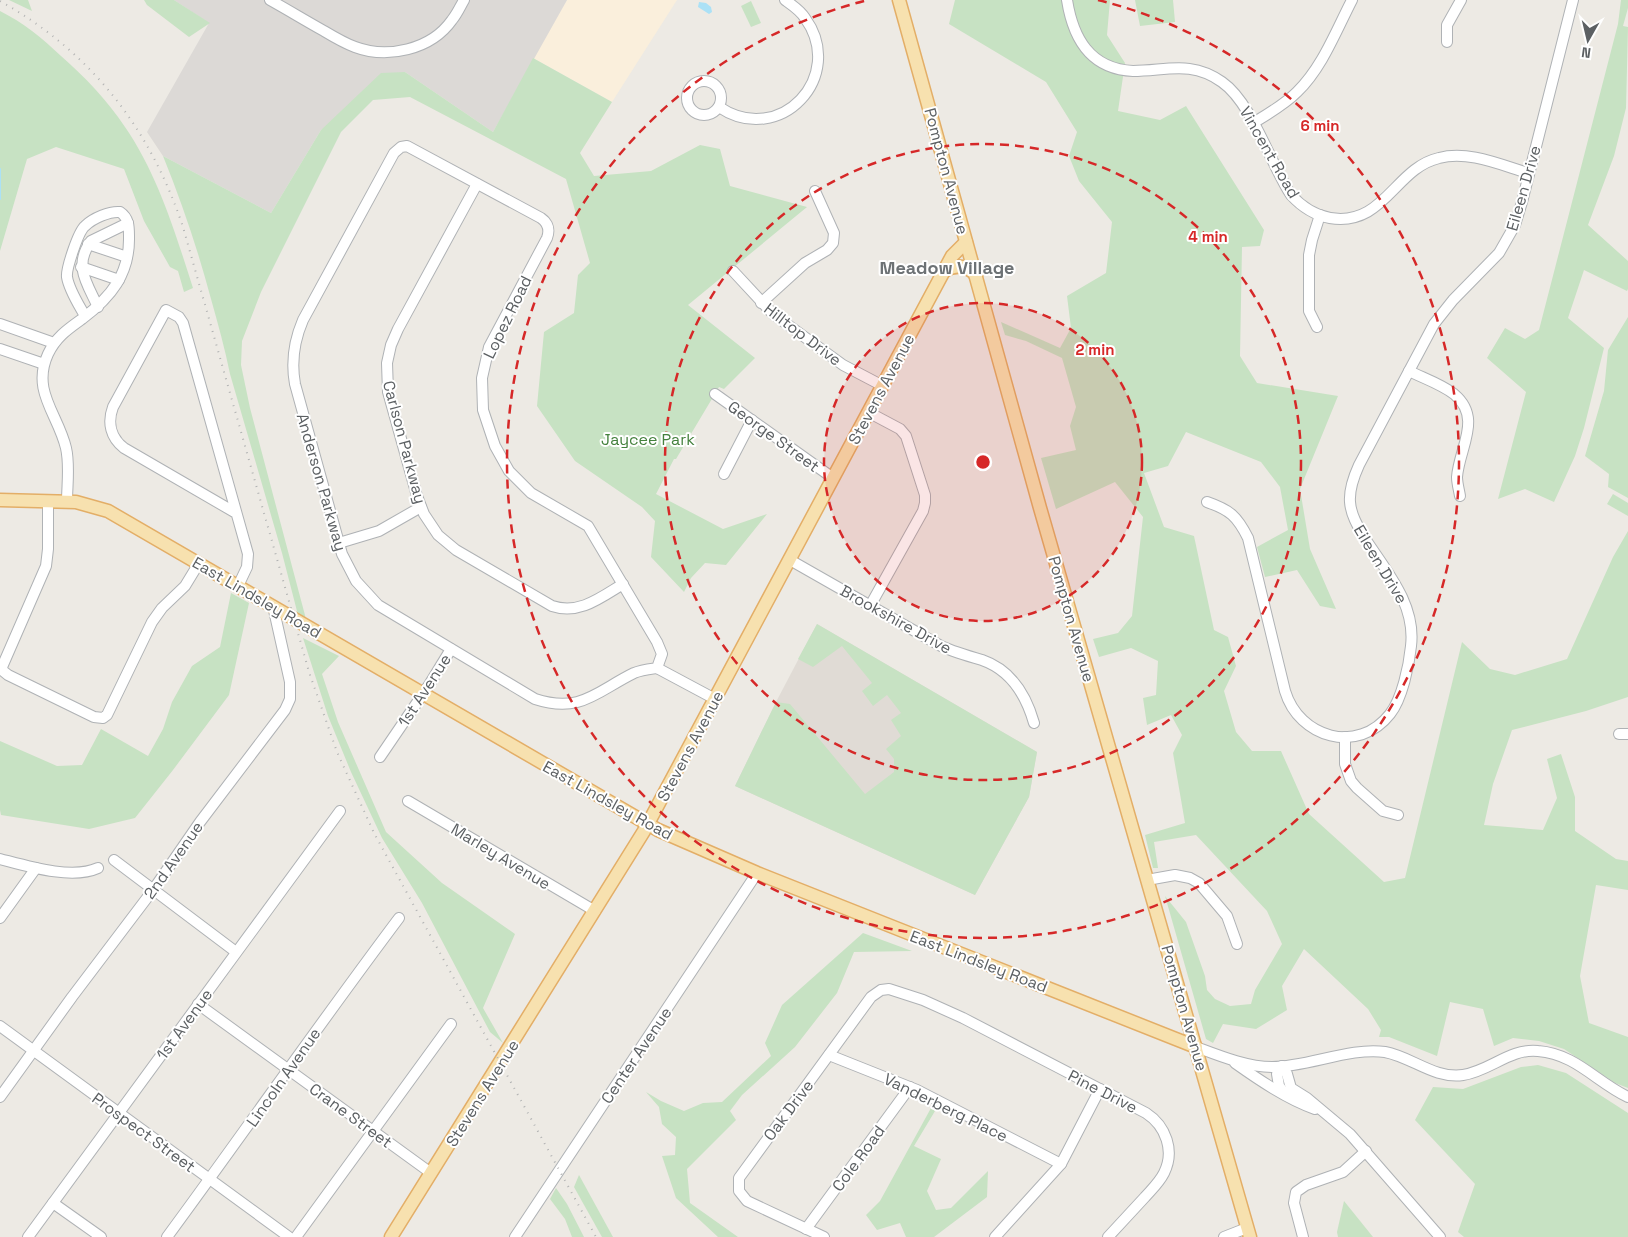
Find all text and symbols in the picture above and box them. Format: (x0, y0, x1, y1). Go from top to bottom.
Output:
north arrow (1563, 15, 1613, 65)
text: N (1580, 43, 1592, 62)
street label: Vincent Road (1235, 102, 1304, 202)
street label: Pompton Avenue (920, 106, 974, 237)
text: 6 min (1300, 116, 1340, 135)
street label: Eileen Drive (1501, 143, 1546, 233)
text: 4 min (1188, 227, 1228, 246)
district label: Meadow Village (880, 256, 1015, 279)
street label: Lopez Road (478, 272, 537, 362)
street label: Hilltop Drive (760, 298, 846, 370)
street label: Stevens Avenue (843, 330, 919, 448)
text: 2 min (1076, 340, 1114, 359)
street label: Carlson Parkway (378, 378, 431, 506)
street label: George Street (724, 396, 824, 477)
street label: Anderson Parkway (292, 411, 351, 554)
park label: Jaycee Park (601, 429, 695, 450)
centre of rings (974, 453, 992, 471)
street label: Eileen Drive (1349, 521, 1412, 607)
street label: East Lindsley Road (188, 552, 325, 643)
street label: Pompton Avenue (1043, 554, 1100, 685)
street label: Brookshire Drive (836, 580, 955, 659)
street label: 1st Avenue (393, 650, 456, 731)
street label: Stevens Avenue (652, 687, 728, 805)
street label: East Lindsley Road (539, 756, 677, 845)
street label: 2nd Avenue (139, 817, 208, 903)
street label: Marley Avenue (447, 818, 554, 894)
street label: East Lindsley Road (907, 926, 1051, 997)
street label: Pompton Avenue (1156, 943, 1213, 1074)
street label: 1st Avenue (152, 985, 217, 1064)
street label: Center Avenue (596, 1003, 677, 1108)
street label: Lincoln Avenue (242, 1024, 325, 1131)
street label: Stevens Avenue (441, 1036, 524, 1151)
street label: Pine Drive (1064, 1065, 1141, 1118)
street label: Vanderberg Place (880, 1068, 1011, 1147)
street label: Oak Drive (759, 1076, 818, 1145)
street label: Crane Street (305, 1078, 396, 1153)
street label: Prospect Street (88, 1088, 200, 1177)
street label: Cole Road (827, 1121, 890, 1196)

